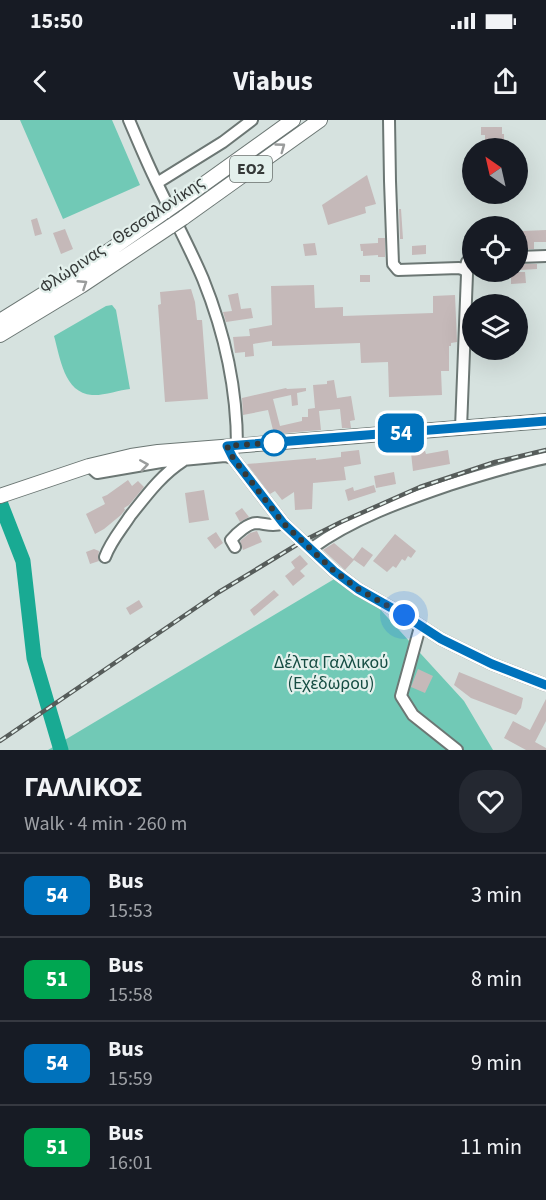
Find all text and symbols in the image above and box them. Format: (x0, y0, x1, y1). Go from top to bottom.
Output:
text: 15:50 (30, 5, 83, 37)
text: Viabus (233, 62, 313, 101)
icon: back (24, 65, 57, 98)
icon: share (489, 65, 522, 98)
north arrow (462, 138, 528, 204)
map controls (462, 138, 528, 360)
one-way arrow (275, 143, 286, 154)
road number: ΕΟ2 (230, 156, 272, 182)
street label: Φλώρινας - Θεσσαλονίκης (34, 170, 210, 300)
button: locate (462, 216, 528, 282)
one-way arrow (77, 280, 87, 292)
button: layers (462, 294, 528, 360)
line badge: 54 (374, 414, 428, 452)
text: 54 (390, 418, 412, 448)
unlabelled marker (261, 430, 287, 456)
one-way arrow (140, 459, 149, 471)
your location (389, 600, 419, 630)
park label: Δέλτα Γαλλικού (Εχέδωρου) (274, 650, 388, 696)
text: ΓΑΛΛΙΚΟΣ (24, 767, 142, 807)
button: heart (459, 770, 522, 833)
text: Walk · 4 min · 260 m (24, 810, 187, 838)
text: Bus (108, 865, 144, 897)
text: 3 min (471, 879, 522, 911)
text: 54 (46, 880, 68, 910)
text: 15:53 (108, 897, 153, 925)
text: Bus (108, 949, 144, 981)
text: 8 min (471, 963, 522, 995)
text: 51 (46, 964, 68, 994)
text: 15:58 (108, 981, 153, 1009)
text: Bus (108, 1033, 144, 1065)
text: 9 min (471, 1047, 522, 1079)
text: 54 (46, 1048, 68, 1078)
text: 15:59 (108, 1065, 153, 1093)
text: Bus (108, 1117, 144, 1149)
text: 11 min (460, 1131, 522, 1163)
text: 51 (46, 1132, 68, 1162)
text: 16:01 (108, 1149, 153, 1177)

